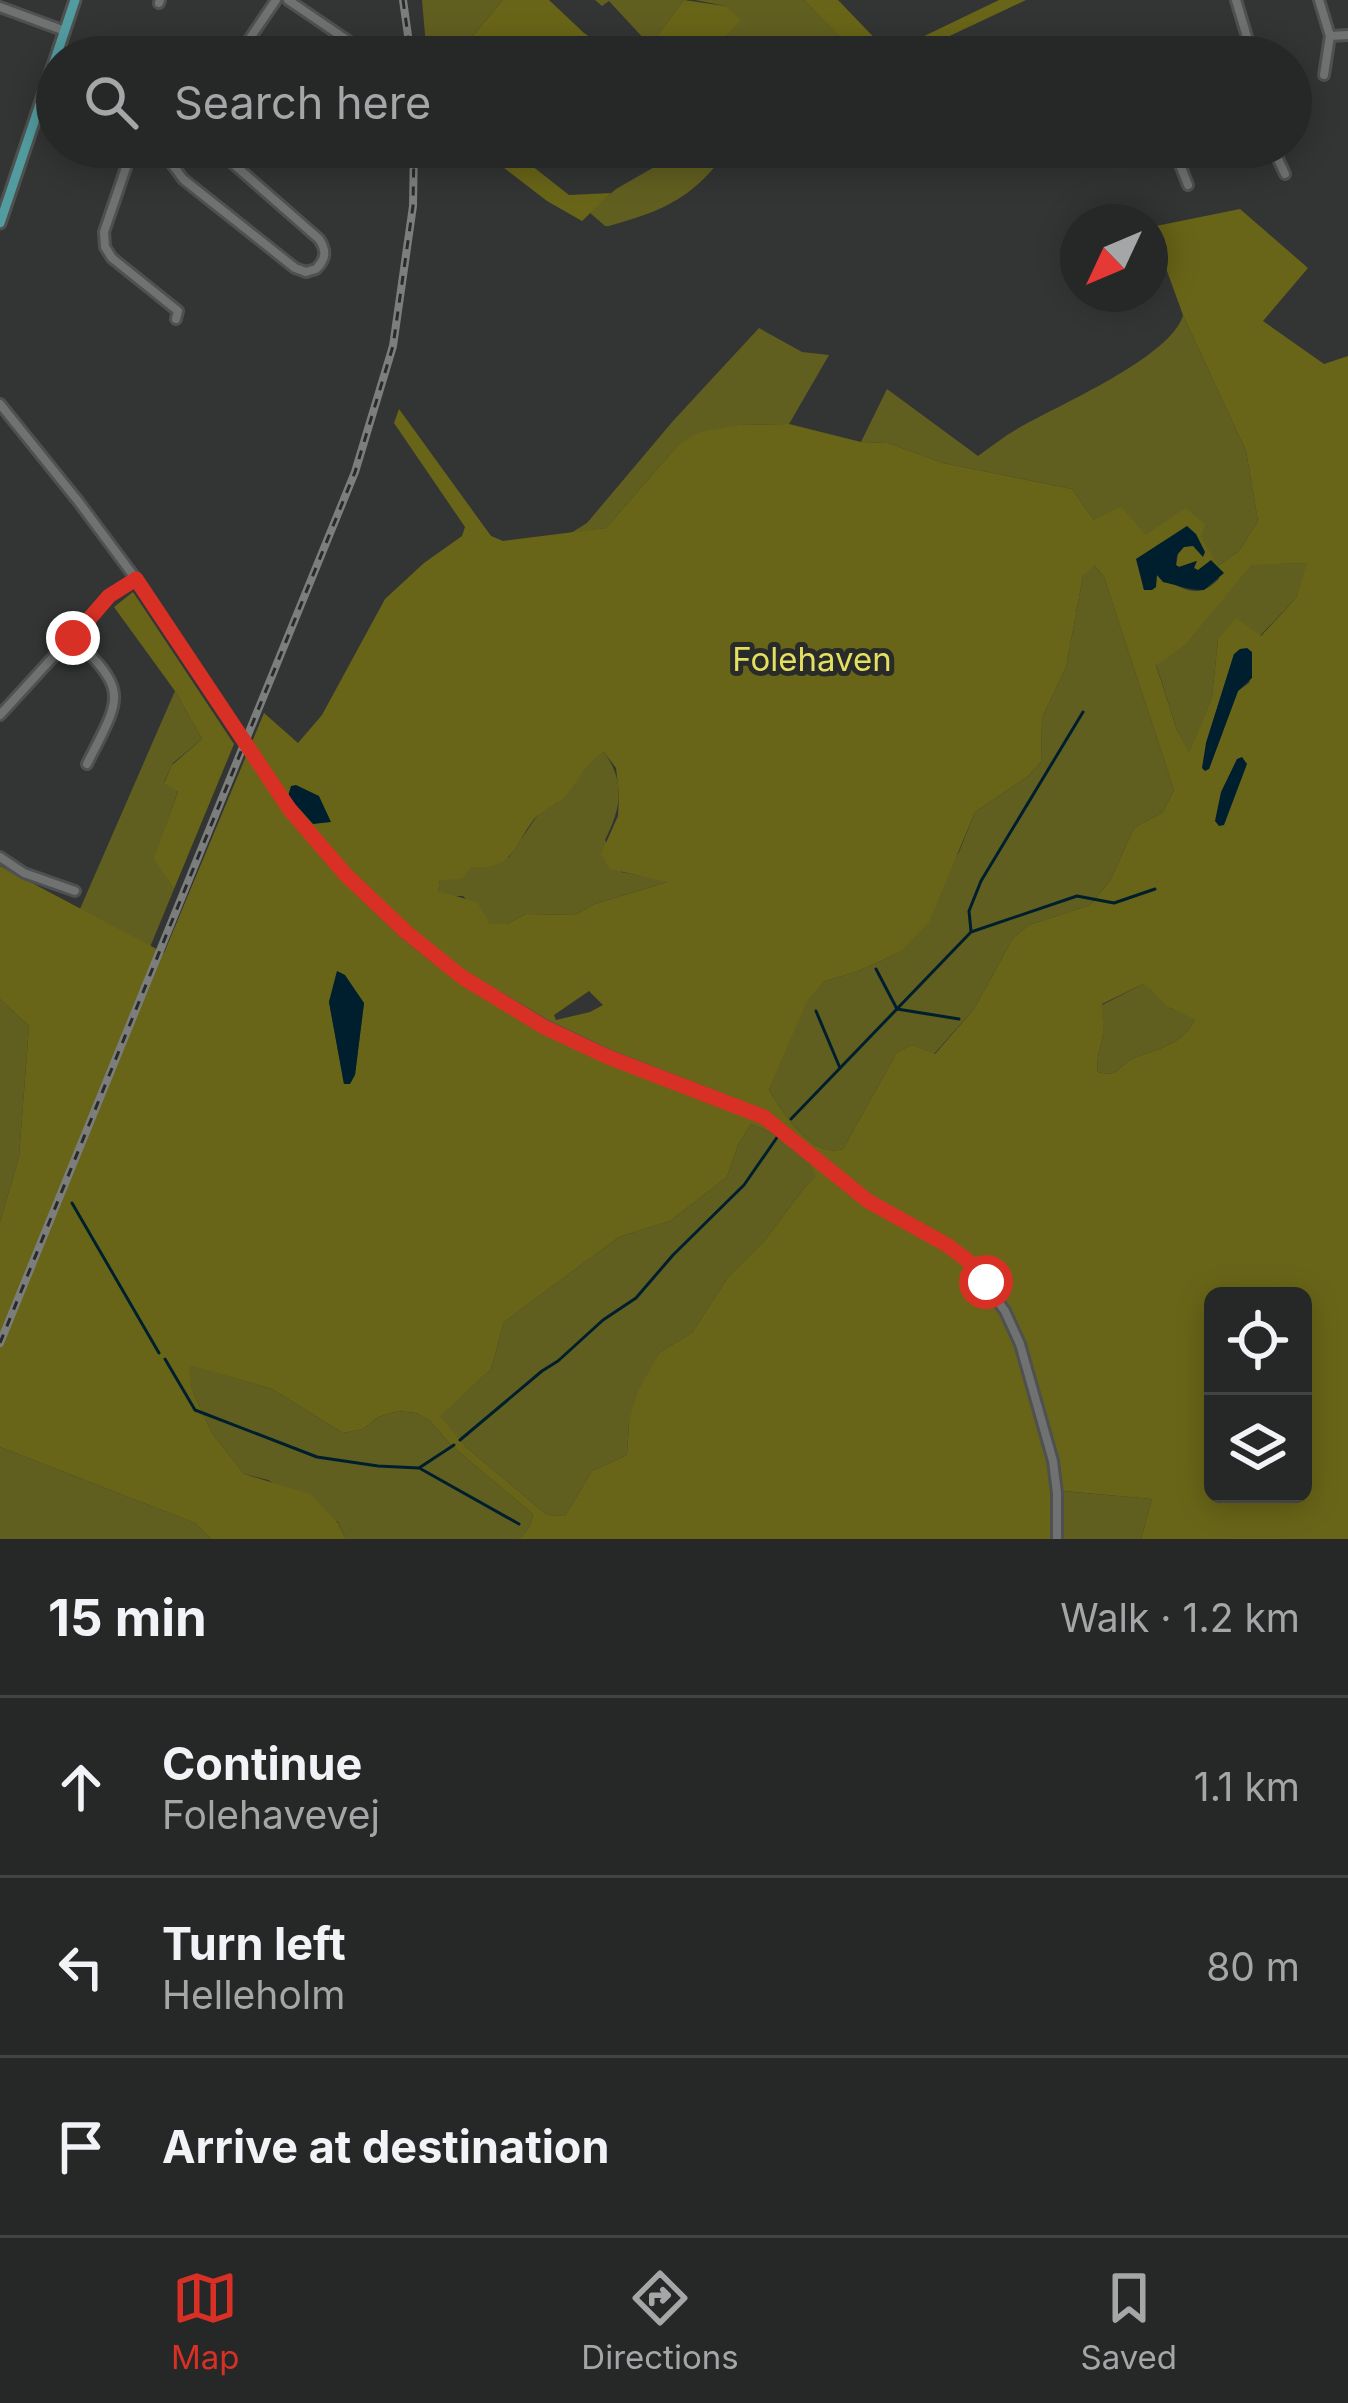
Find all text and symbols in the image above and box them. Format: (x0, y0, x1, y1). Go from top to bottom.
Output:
search box (36, 36, 1312, 168)
icon: search (78, 69, 144, 135)
text: Search here (174, 75, 431, 130)
north arrow (1060, 204, 1168, 312)
route end (46, 611, 100, 665)
park label: Folehaven (732, 639, 892, 679)
route start (959, 1255, 1013, 1309)
map controls (1204, 1287, 1312, 1503)
button: locate (1204, 1287, 1312, 1395)
button: layers (1204, 1395, 1312, 1503)
text: 15 min (48, 1587, 207, 1648)
text: Walk · 1.2 km (1060, 1594, 1300, 1641)
text: Continue (162, 1736, 362, 1791)
icon: ahead (48, 1754, 114, 1820)
text: 1.1 km (1194, 1763, 1300, 1810)
text: Folehavevej (162, 1791, 380, 1838)
text: Turn left (162, 1916, 346, 1971)
icon: left (48, 1934, 114, 2000)
text: 80 m (1206, 1943, 1300, 1990)
text: Helleholm (162, 1971, 345, 2018)
icon: arrive (48, 2114, 114, 2180)
text: Arrive at destination (162, 2119, 609, 2174)
tab: Map (171, 2265, 239, 2377)
tab: Directions (581, 2265, 739, 2377)
tab: Saved (1080, 2265, 1177, 2377)

